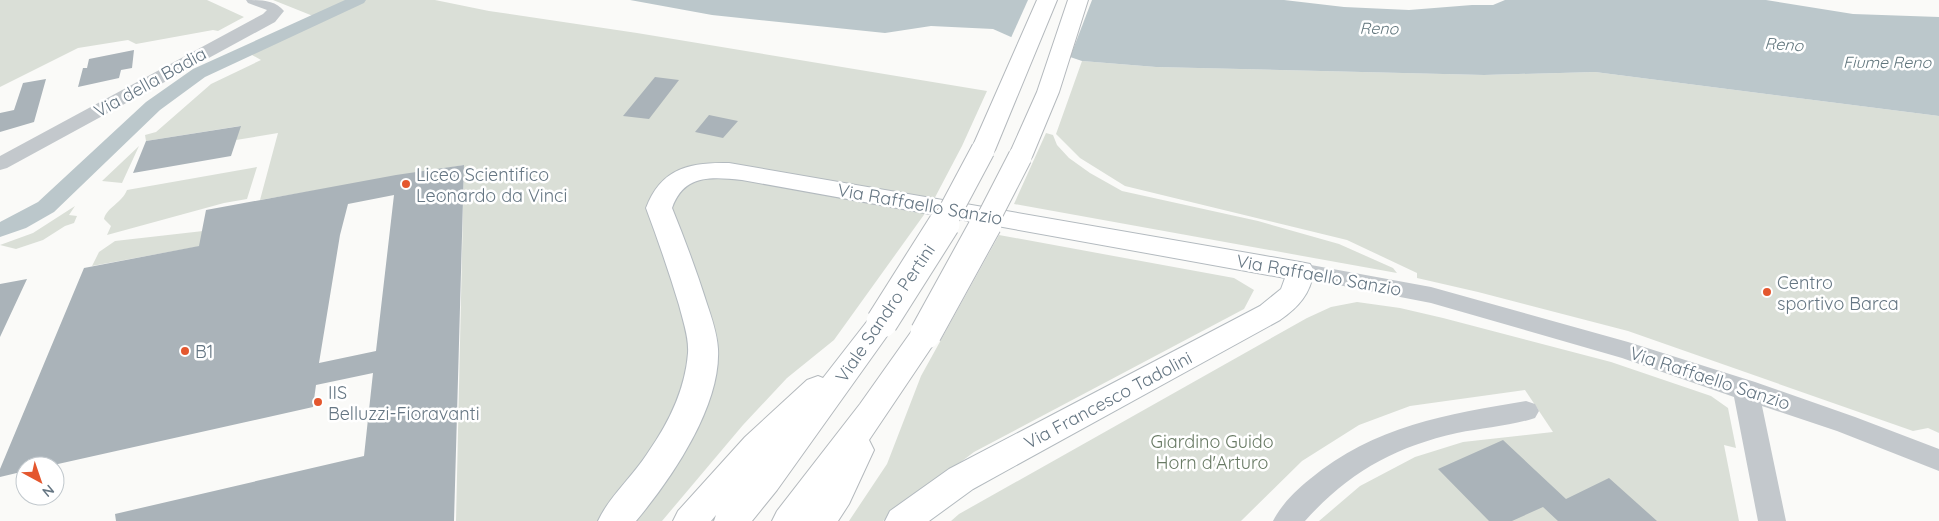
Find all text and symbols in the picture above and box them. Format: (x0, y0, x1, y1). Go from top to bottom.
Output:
water label: Reno (1360, 18, 1400, 38)
water label: Reno (1764, 33, 1805, 55)
street label: Via della Badia (90, 42, 210, 122)
water label: Fiume Reno (1843, 52, 1932, 72)
place label: Liceo Scientifico Leonardo da Vinci (416, 163, 567, 207)
marker: Liceo Scientifico Leonardo da Vinci (400, 178, 412, 190)
street label: Via Raffaello Sanzio (836, 178, 1004, 230)
street label: Viale Sandro Pertini (830, 239, 940, 387)
street label: Via Raffaello Sanzio (1235, 249, 1403, 301)
place label: Centro sportivo Barca (1777, 271, 1899, 315)
marker: Centro sportivo Barca (1761, 286, 1773, 298)
place label: B1 (195, 340, 213, 363)
street label: Via Raffaello Sanzio (1627, 341, 1793, 415)
marker: B1 (179, 345, 191, 357)
street label: Via Francesco Tadolini (1020, 346, 1196, 454)
place label: IIS Belluzzi-Fioravanti (328, 381, 480, 425)
marker: IIS Belluzzi-Fioravanti (312, 396, 324, 408)
park label: Giardino Guido Horn d'Arturo (1150, 430, 1274, 474)
north arrow (15, 456, 65, 506)
text: N (39, 481, 58, 501)

